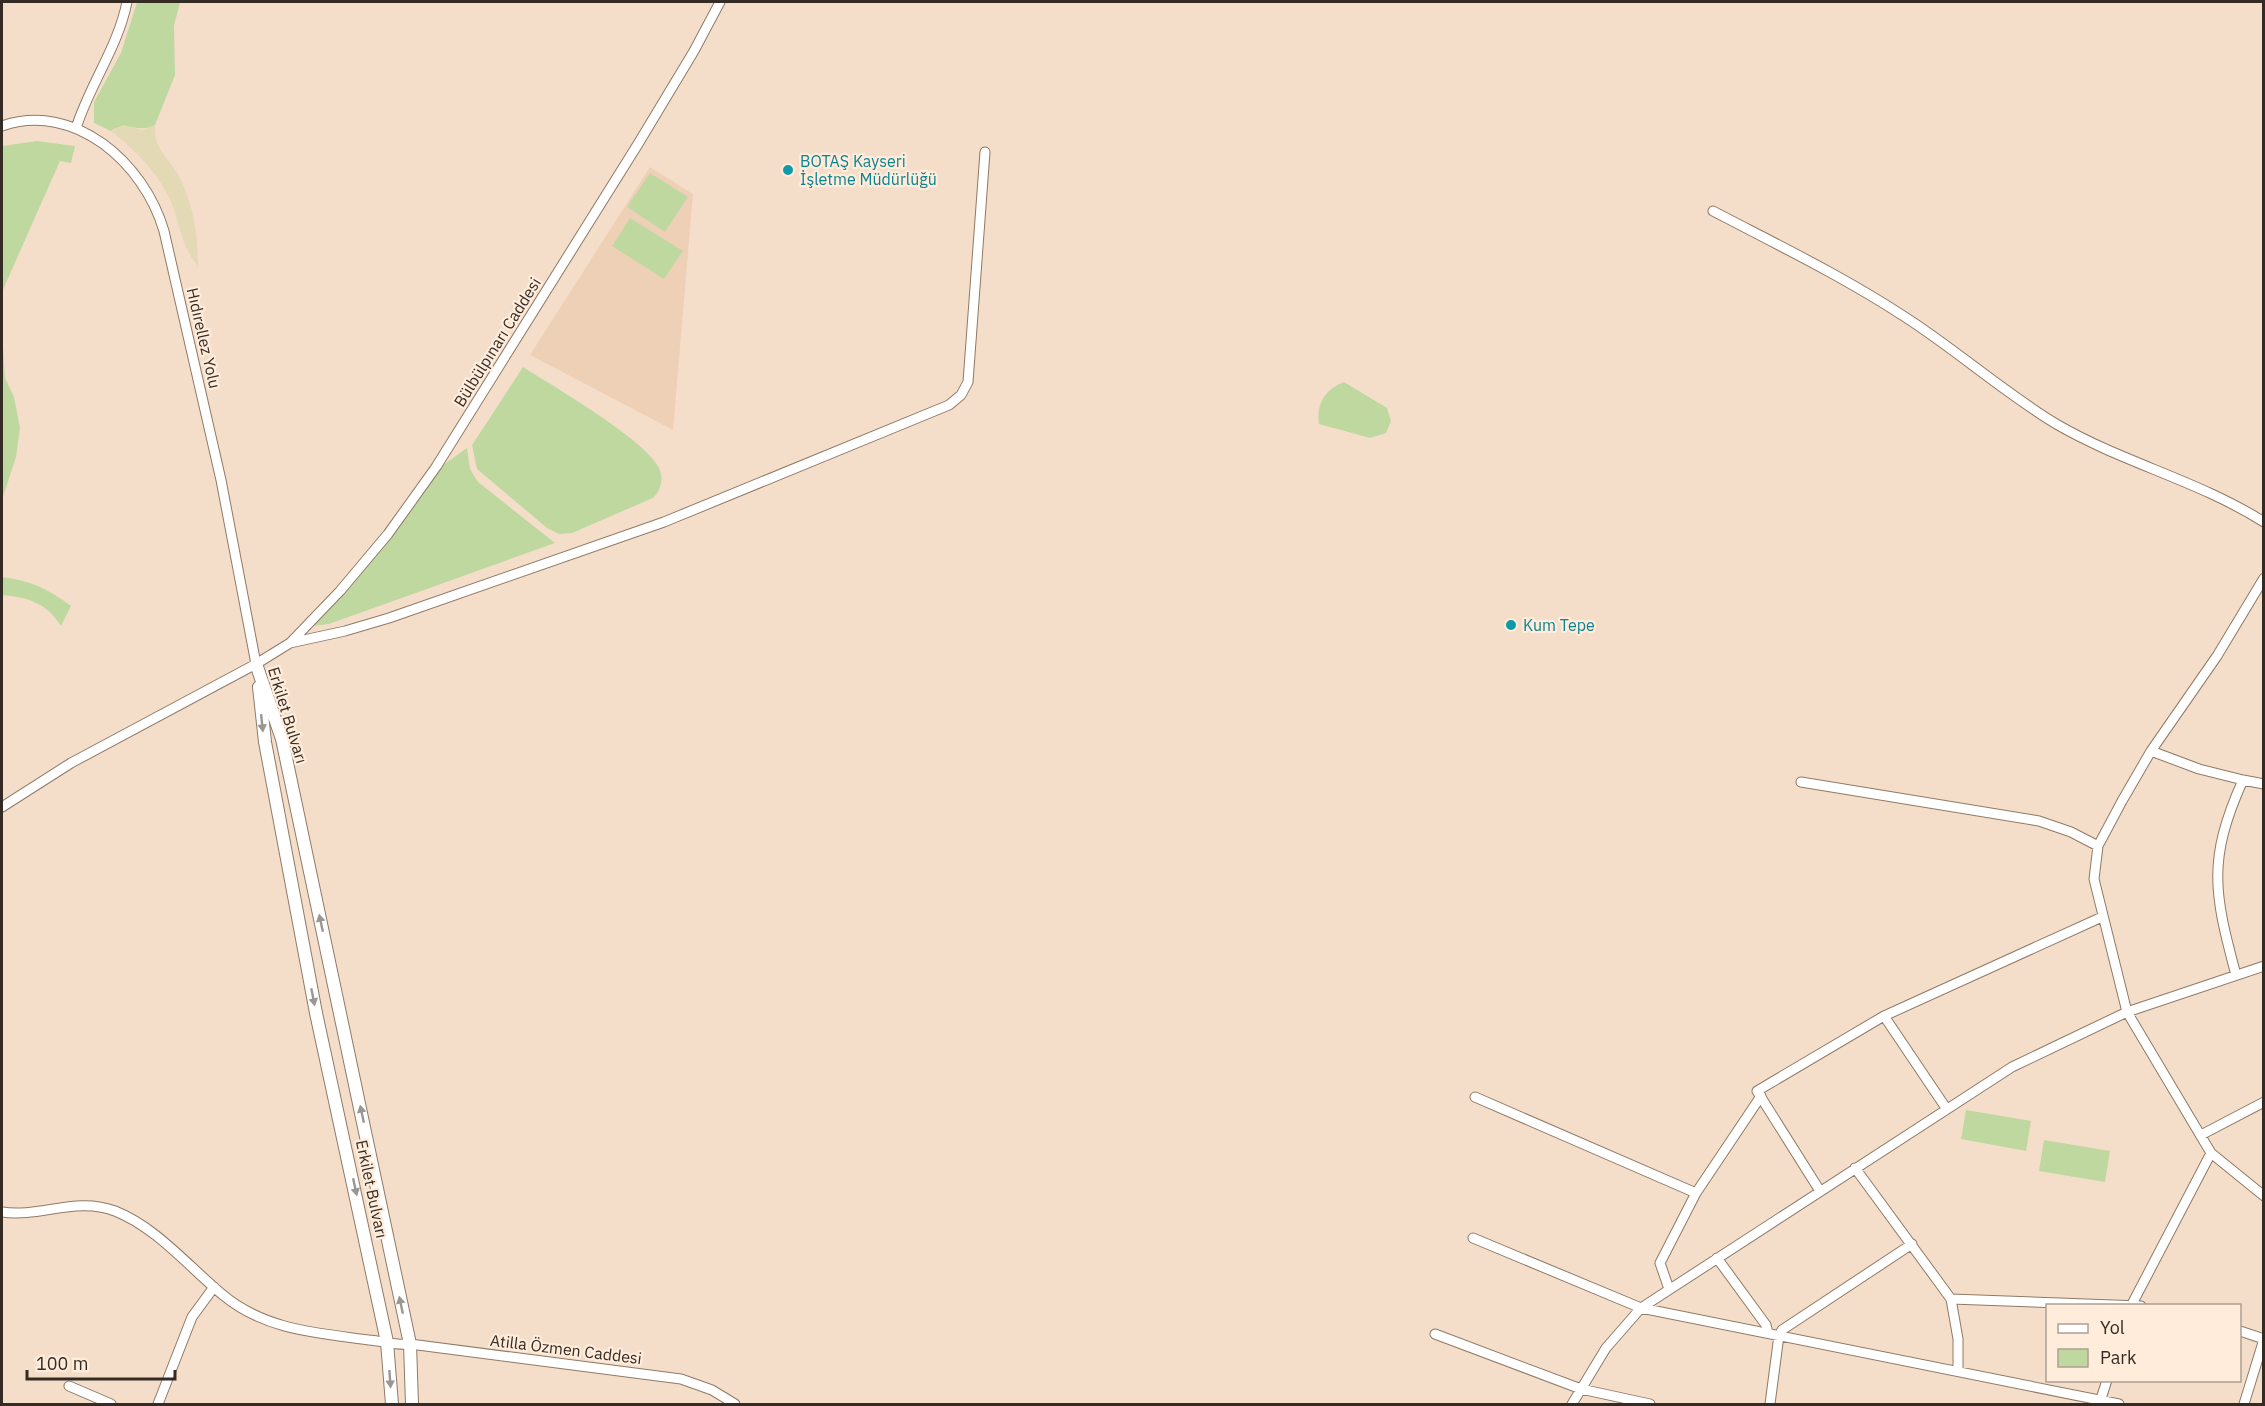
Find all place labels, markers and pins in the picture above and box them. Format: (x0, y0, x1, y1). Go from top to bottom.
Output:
place label: BOTAŞ Kayseri İşletme Müdürlüğü (800, 151, 937, 189)
marker: BOTAŞ Kayseri İşletme Müdürlüğü (781, 163, 795, 177)
place label: Kum Tepe (1523, 615, 1595, 635)
marker: Kum Tepe (1504, 618, 1518, 632)

